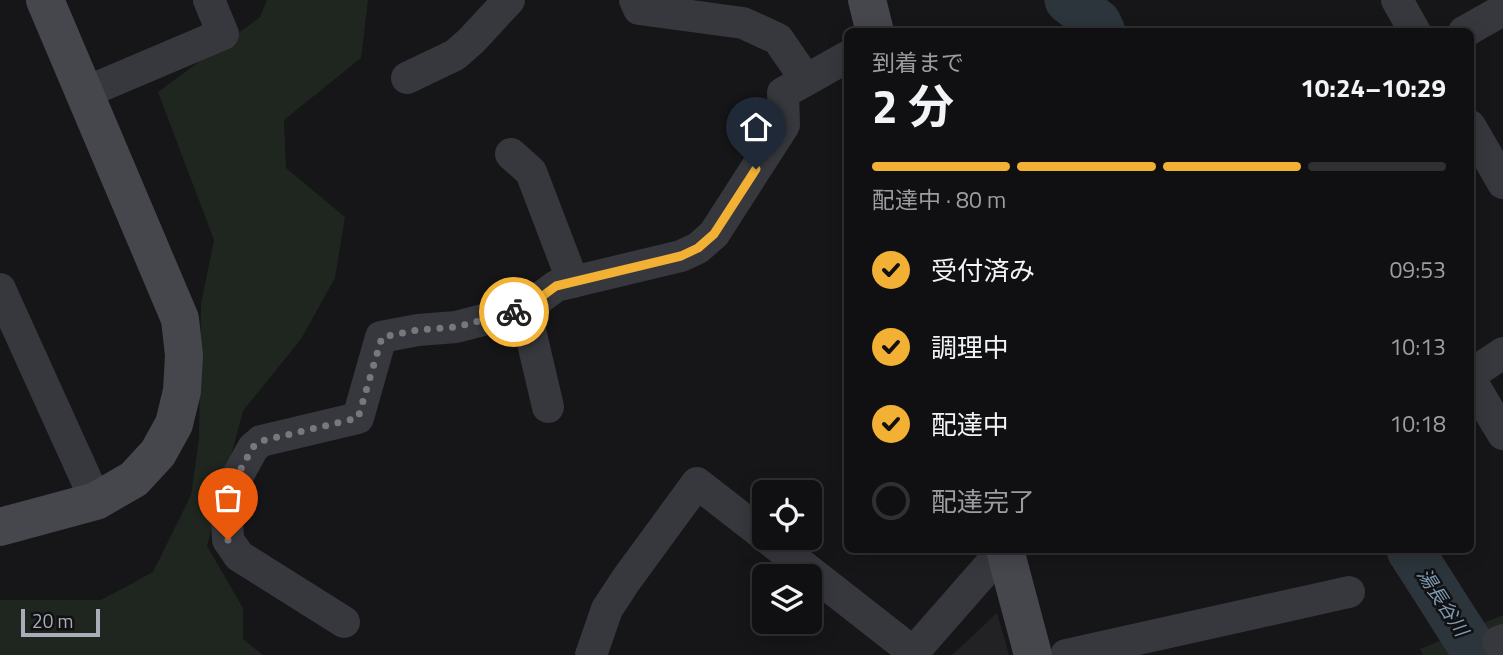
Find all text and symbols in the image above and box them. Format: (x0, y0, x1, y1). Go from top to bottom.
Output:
text: 到着まで (872, 45, 964, 80)
text: 10:24–10:29 (1300, 68, 1446, 107)
text: 2 分 (872, 71, 954, 141)
pin (726, 97, 786, 169)
icon: home (737, 108, 775, 146)
text: 配達中 · 80 m (872, 182, 1006, 217)
icon: check (872, 251, 910, 289)
text: 受付済み (931, 251, 1035, 290)
text: 09:53 (1389, 252, 1446, 287)
courier (479, 277, 549, 347)
icon: bike (495, 293, 533, 331)
icon: check (872, 328, 910, 366)
text: 調理中 (931, 328, 1009, 367)
text: 10:13 (1389, 329, 1446, 364)
icon: check (872, 405, 910, 443)
text: 配達中 (931, 405, 1009, 444)
text: 10:18 (1389, 406, 1446, 441)
pin (198, 468, 258, 540)
icon: bag (209, 479, 247, 517)
map controls (752, 480, 822, 634)
button: locate (752, 480, 822, 550)
text: 配達完了 (931, 482, 1035, 521)
water label: 湯長谷川 (1411, 562, 1477, 643)
button: layers (752, 564, 822, 634)
scale bar (21, 606, 100, 638)
text: 20 m (32, 606, 73, 635)

